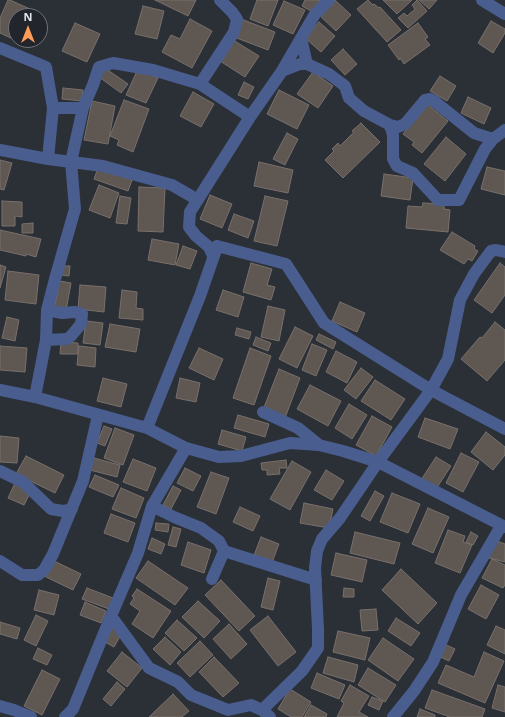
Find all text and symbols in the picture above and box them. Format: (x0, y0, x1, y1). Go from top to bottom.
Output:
north arrow (8, 8, 48, 48)
text: N (24, 9, 32, 24)

